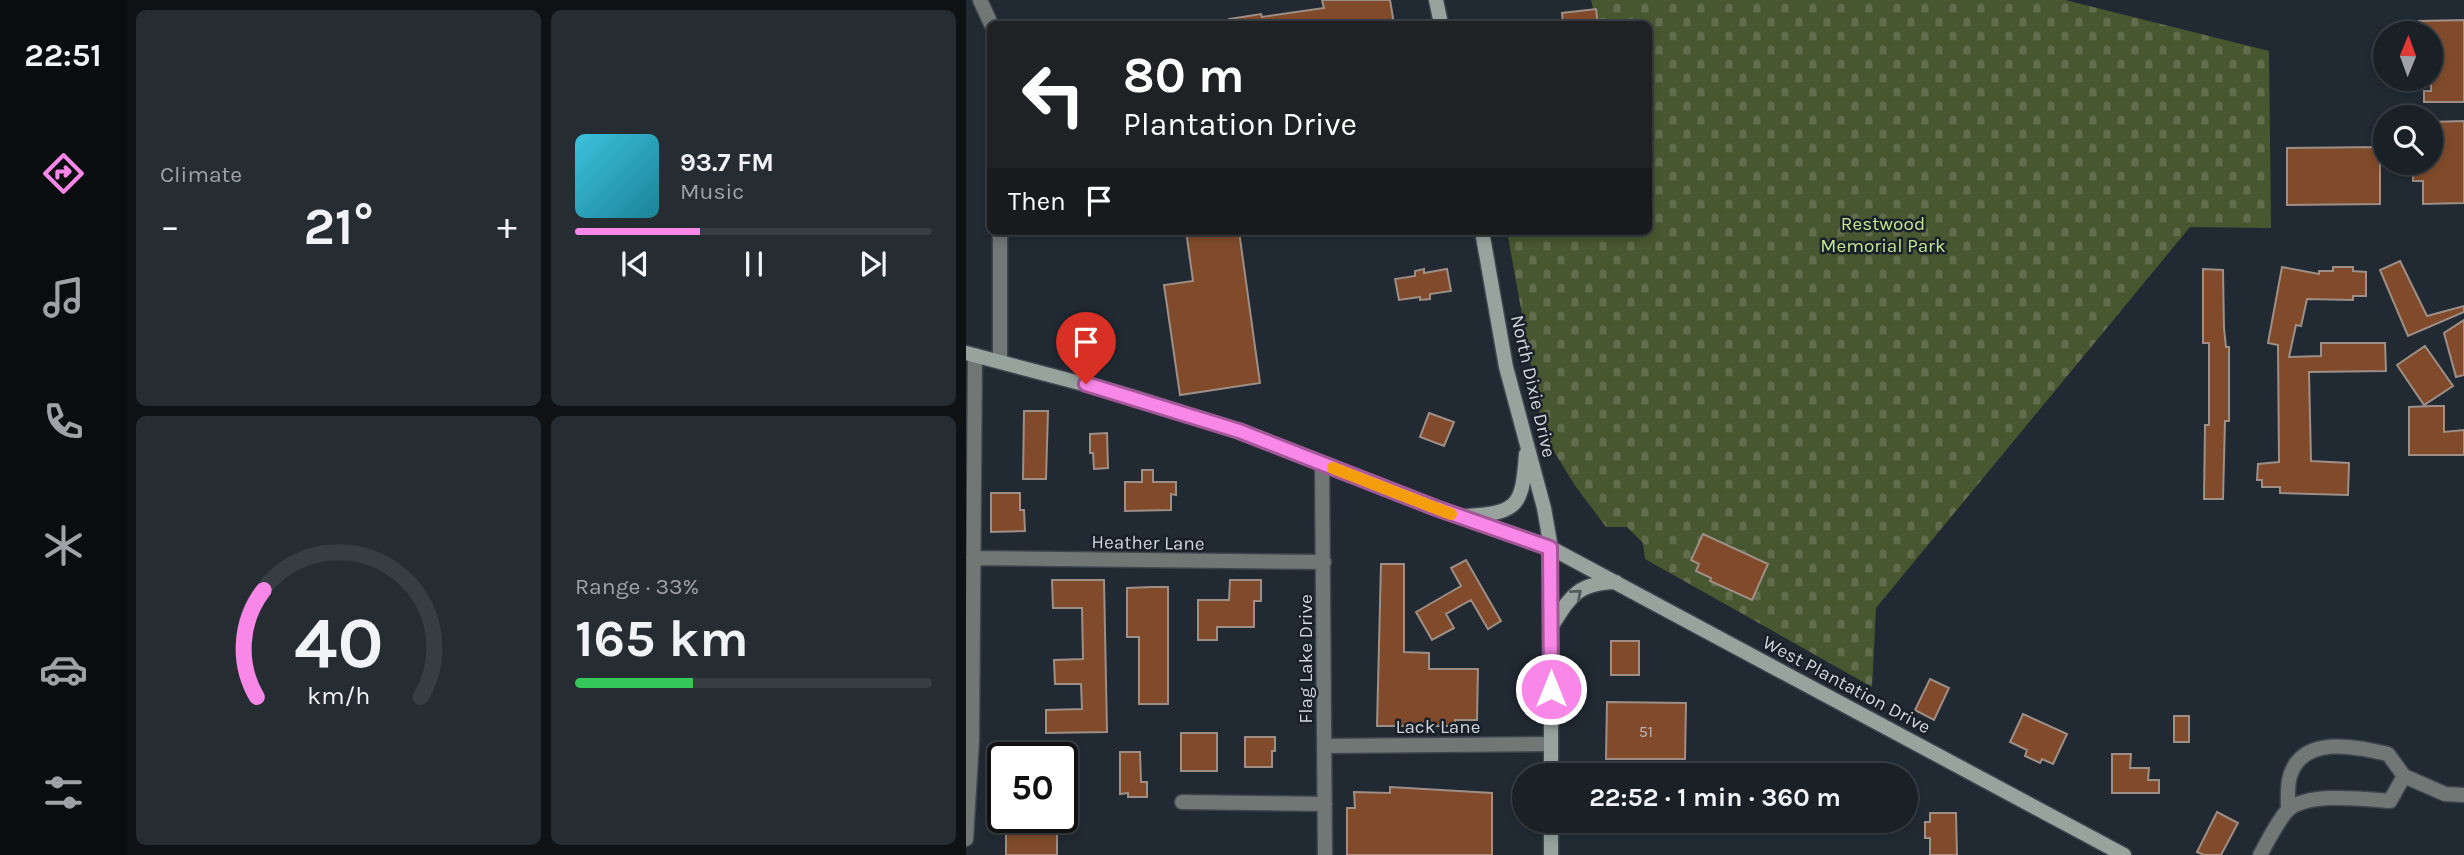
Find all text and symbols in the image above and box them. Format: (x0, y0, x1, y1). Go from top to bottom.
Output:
north arrow (2373, 21, 2443, 91)
map controls (2373, 21, 2443, 175)
text: 22:51 (24, 37, 102, 74)
text: 80 m (1123, 47, 1245, 104)
icon: left (1008, 49, 1099, 140)
button: search (2373, 105, 2443, 175)
text: Plantation Drive (1123, 106, 1357, 143)
text: 93.7 FM (680, 147, 774, 178)
icon: directions (39, 149, 88, 198)
text: Climate (160, 161, 242, 188)
text: Music (680, 178, 744, 205)
icon: arrive (1080, 182, 1118, 220)
text: Then (1008, 186, 1066, 217)
text: 21° (303, 196, 374, 257)
text: − (160, 204, 180, 249)
text: + (497, 204, 517, 249)
park label: Restwood Memorial Park (1820, 213, 1946, 257)
icon: previous (616, 245, 654, 283)
icon: pause (735, 245, 773, 283)
icon: next (854, 245, 892, 283)
icon: music (39, 273, 88, 322)
pin (1056, 312, 1116, 384)
street label: North Dixie Drive (1506, 313, 1560, 460)
icon: arrive (1067, 323, 1105, 361)
icon: phone (39, 397, 88, 446)
icon: climate (39, 521, 88, 570)
street label: Heather Lane (1091, 531, 1205, 555)
text: Range · 33% (575, 573, 699, 600)
one-way arrow (1569, 590, 1582, 602)
street label: Flag Lake Drive (1295, 594, 1317, 724)
text: 40 (294, 600, 383, 685)
text: 165 km (575, 608, 749, 669)
street label: West Plantation Drive (1759, 631, 1934, 738)
icon: car (39, 645, 88, 694)
position arrow (1514, 652, 1588, 726)
text: km/h (307, 680, 370, 709)
street label: Lack Lane (1396, 716, 1480, 738)
house number: 51 (1639, 722, 1653, 741)
speed limit sign: 50 (987, 742, 1078, 833)
icon: filters (39, 768, 88, 817)
text: 22:52 · 1 min · 360 m (1589, 782, 1841, 813)

